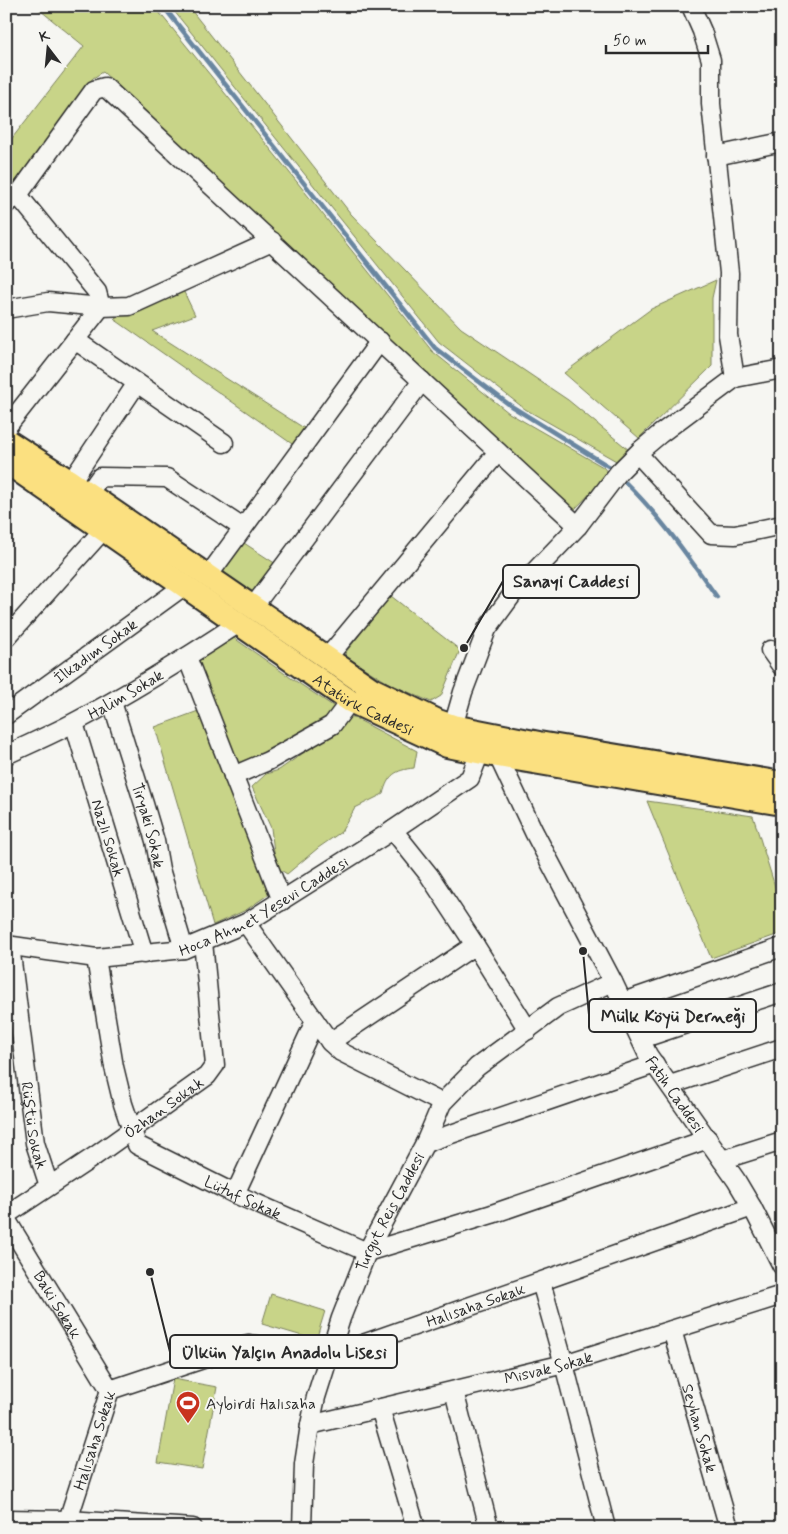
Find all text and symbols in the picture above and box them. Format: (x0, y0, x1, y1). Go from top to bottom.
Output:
north arrow (22, 22, 72, 72)
scale bar (606, 22, 708, 54)
text: K (37, 26, 53, 46)
text: 50 m (613, 31, 647, 51)
callout: Sanayi Caddesi (503, 565, 639, 598)
text: Sanayi Caddesi (513, 570, 629, 594)
street label: İlkadım Sokak (50, 614, 142, 689)
street label: Halim Sokak (84, 665, 168, 725)
street label: Atatürk Caddesi (308, 669, 417, 741)
street label: Tiryaki Sokak (126, 780, 169, 870)
street label: Nazlı Sokak (86, 797, 129, 880)
street label: Hoca Ahmet Yesevi Caddesi (176, 852, 353, 962)
callout: Mülk Köyü Derneği (589, 999, 756, 1032)
text: Mülk Köyü Derneği (601, 1005, 745, 1029)
street label: Fatih Caddesi (640, 1052, 709, 1137)
street label: Özhan Sokak (120, 1073, 208, 1144)
street label: Rüştü Sokak (15, 1081, 52, 1172)
street label: Turgut Reis Caddesi (351, 1149, 430, 1275)
street label: Lütuf Sokak (200, 1171, 284, 1225)
street label: Baki Sokak (28, 1267, 85, 1343)
street label: Halısaha Sokak (423, 1279, 528, 1333)
callout: Ülkün Yalçın Anadolu Lisesi (170, 1335, 397, 1368)
text: Ülkün Yalçın Anadolu Lisesi (181, 1341, 387, 1365)
street label: Misvak Sokak (502, 1347, 595, 1390)
street label: Seyhan Sokak (676, 1382, 721, 1475)
street label: Halısaha Sokak (69, 1388, 121, 1493)
sports icon: Aybirdi Halısaha (175, 1390, 201, 1424)
place label: Aybirdi Halısaha (206, 1394, 316, 1415)

